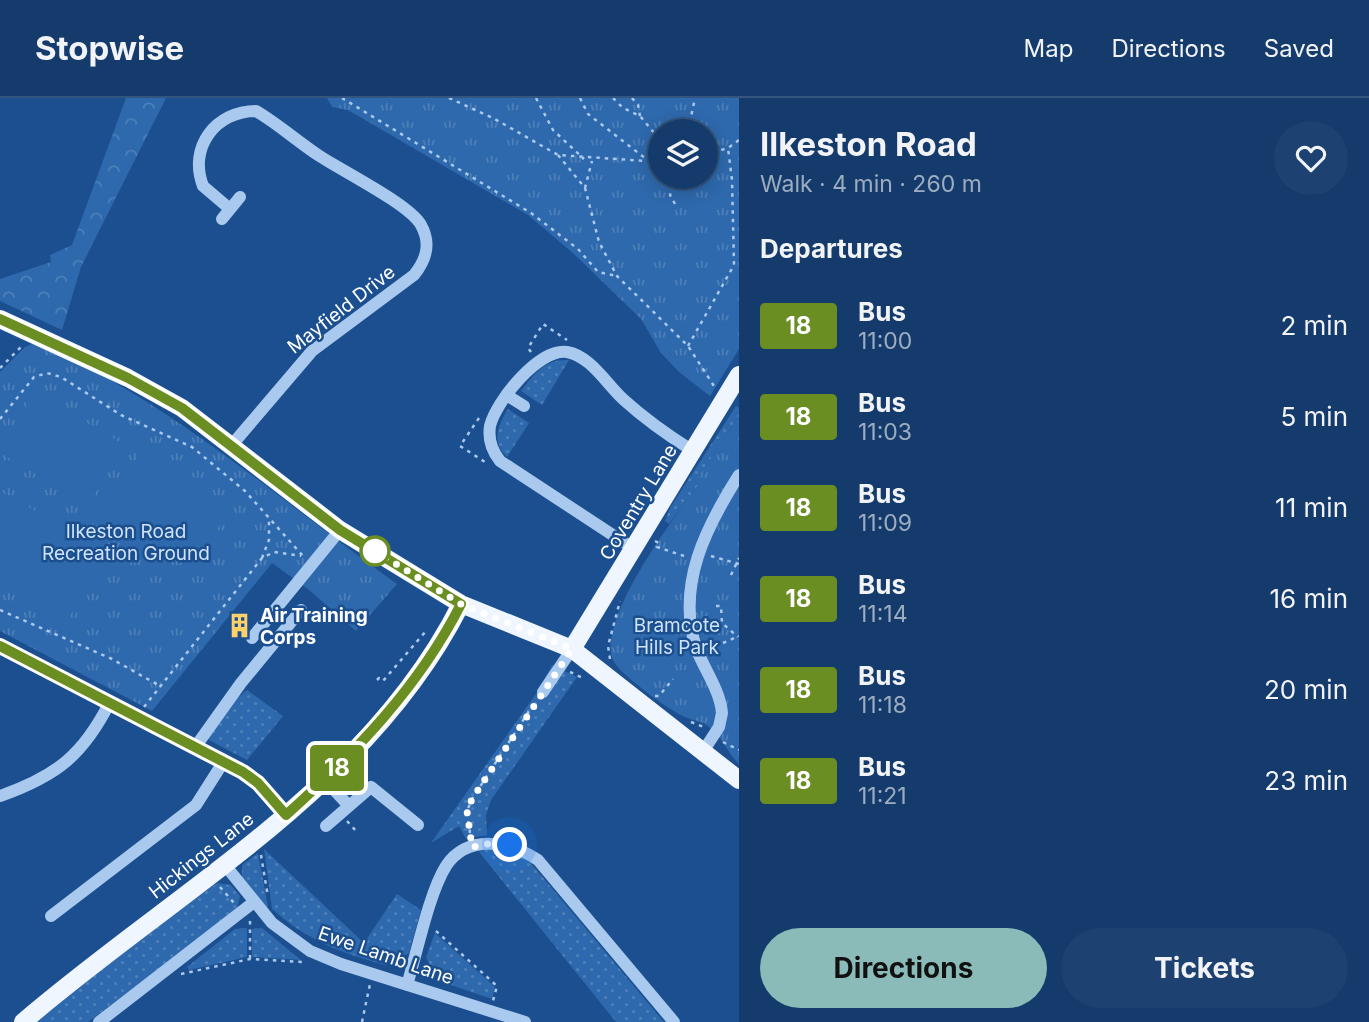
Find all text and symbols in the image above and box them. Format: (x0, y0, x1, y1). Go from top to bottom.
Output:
text: Stopwise (35, 28, 184, 68)
text: Map (1024, 34, 1073, 63)
text: Directions (1111, 34, 1226, 63)
text: Saved (1264, 34, 1334, 63)
map controls (648, 119, 718, 189)
button: layers (648, 119, 718, 189)
button: heart (1274, 121, 1348, 195)
text: Ilkeston Road (760, 124, 977, 164)
text: Walk · 4 min · 260 m (760, 170, 982, 198)
text: Departures (760, 233, 903, 264)
street label: Mayfield Drive (283, 260, 400, 358)
text: Bus (858, 296, 906, 327)
text: 2 min (1280, 310, 1348, 341)
text: 18 (786, 311, 811, 340)
text: 11:00 (858, 327, 912, 355)
text: Bus (858, 387, 906, 418)
text: 5 min (1280, 401, 1348, 432)
text: 18 (786, 402, 811, 431)
text: 11:03 (858, 418, 912, 446)
street label: Coventry Lane (595, 440, 682, 564)
text: Bus (858, 478, 906, 509)
text: 11 min (1275, 492, 1348, 523)
text: 18 (786, 493, 811, 522)
text: 11:09 (858, 509, 912, 537)
park label: Ilkeston Road Recreation Ground (42, 520, 210, 565)
unlabelled marker (360, 536, 390, 566)
text: Bus (858, 569, 906, 600)
text: 16 min (1270, 583, 1348, 614)
text: 18 (786, 584, 811, 613)
text: 11:14 (858, 600, 908, 628)
place label: Air Training Corps (260, 604, 368, 649)
building icon: Air Training Corps (226, 612, 254, 640)
park label: Bramcote Hills Park (634, 614, 720, 659)
text: Bus (858, 660, 906, 691)
text: 20 min (1264, 674, 1348, 705)
text: 18 (786, 675, 811, 704)
text: 11:18 (858, 691, 907, 719)
line badge: 18 (306, 745, 368, 791)
text: Bus (858, 751, 906, 782)
text: 18 (324, 753, 350, 782)
text: 23 min (1264, 765, 1348, 796)
text: 18 (786, 766, 811, 795)
text: 11:21 (858, 782, 907, 810)
street label: Hickings Lane (144, 807, 258, 903)
your location (492, 827, 527, 862)
street label: Ewe Lamb Lane (315, 922, 457, 989)
button: Directions (760, 928, 1047, 1008)
button: Tickets (1061, 928, 1348, 1008)

